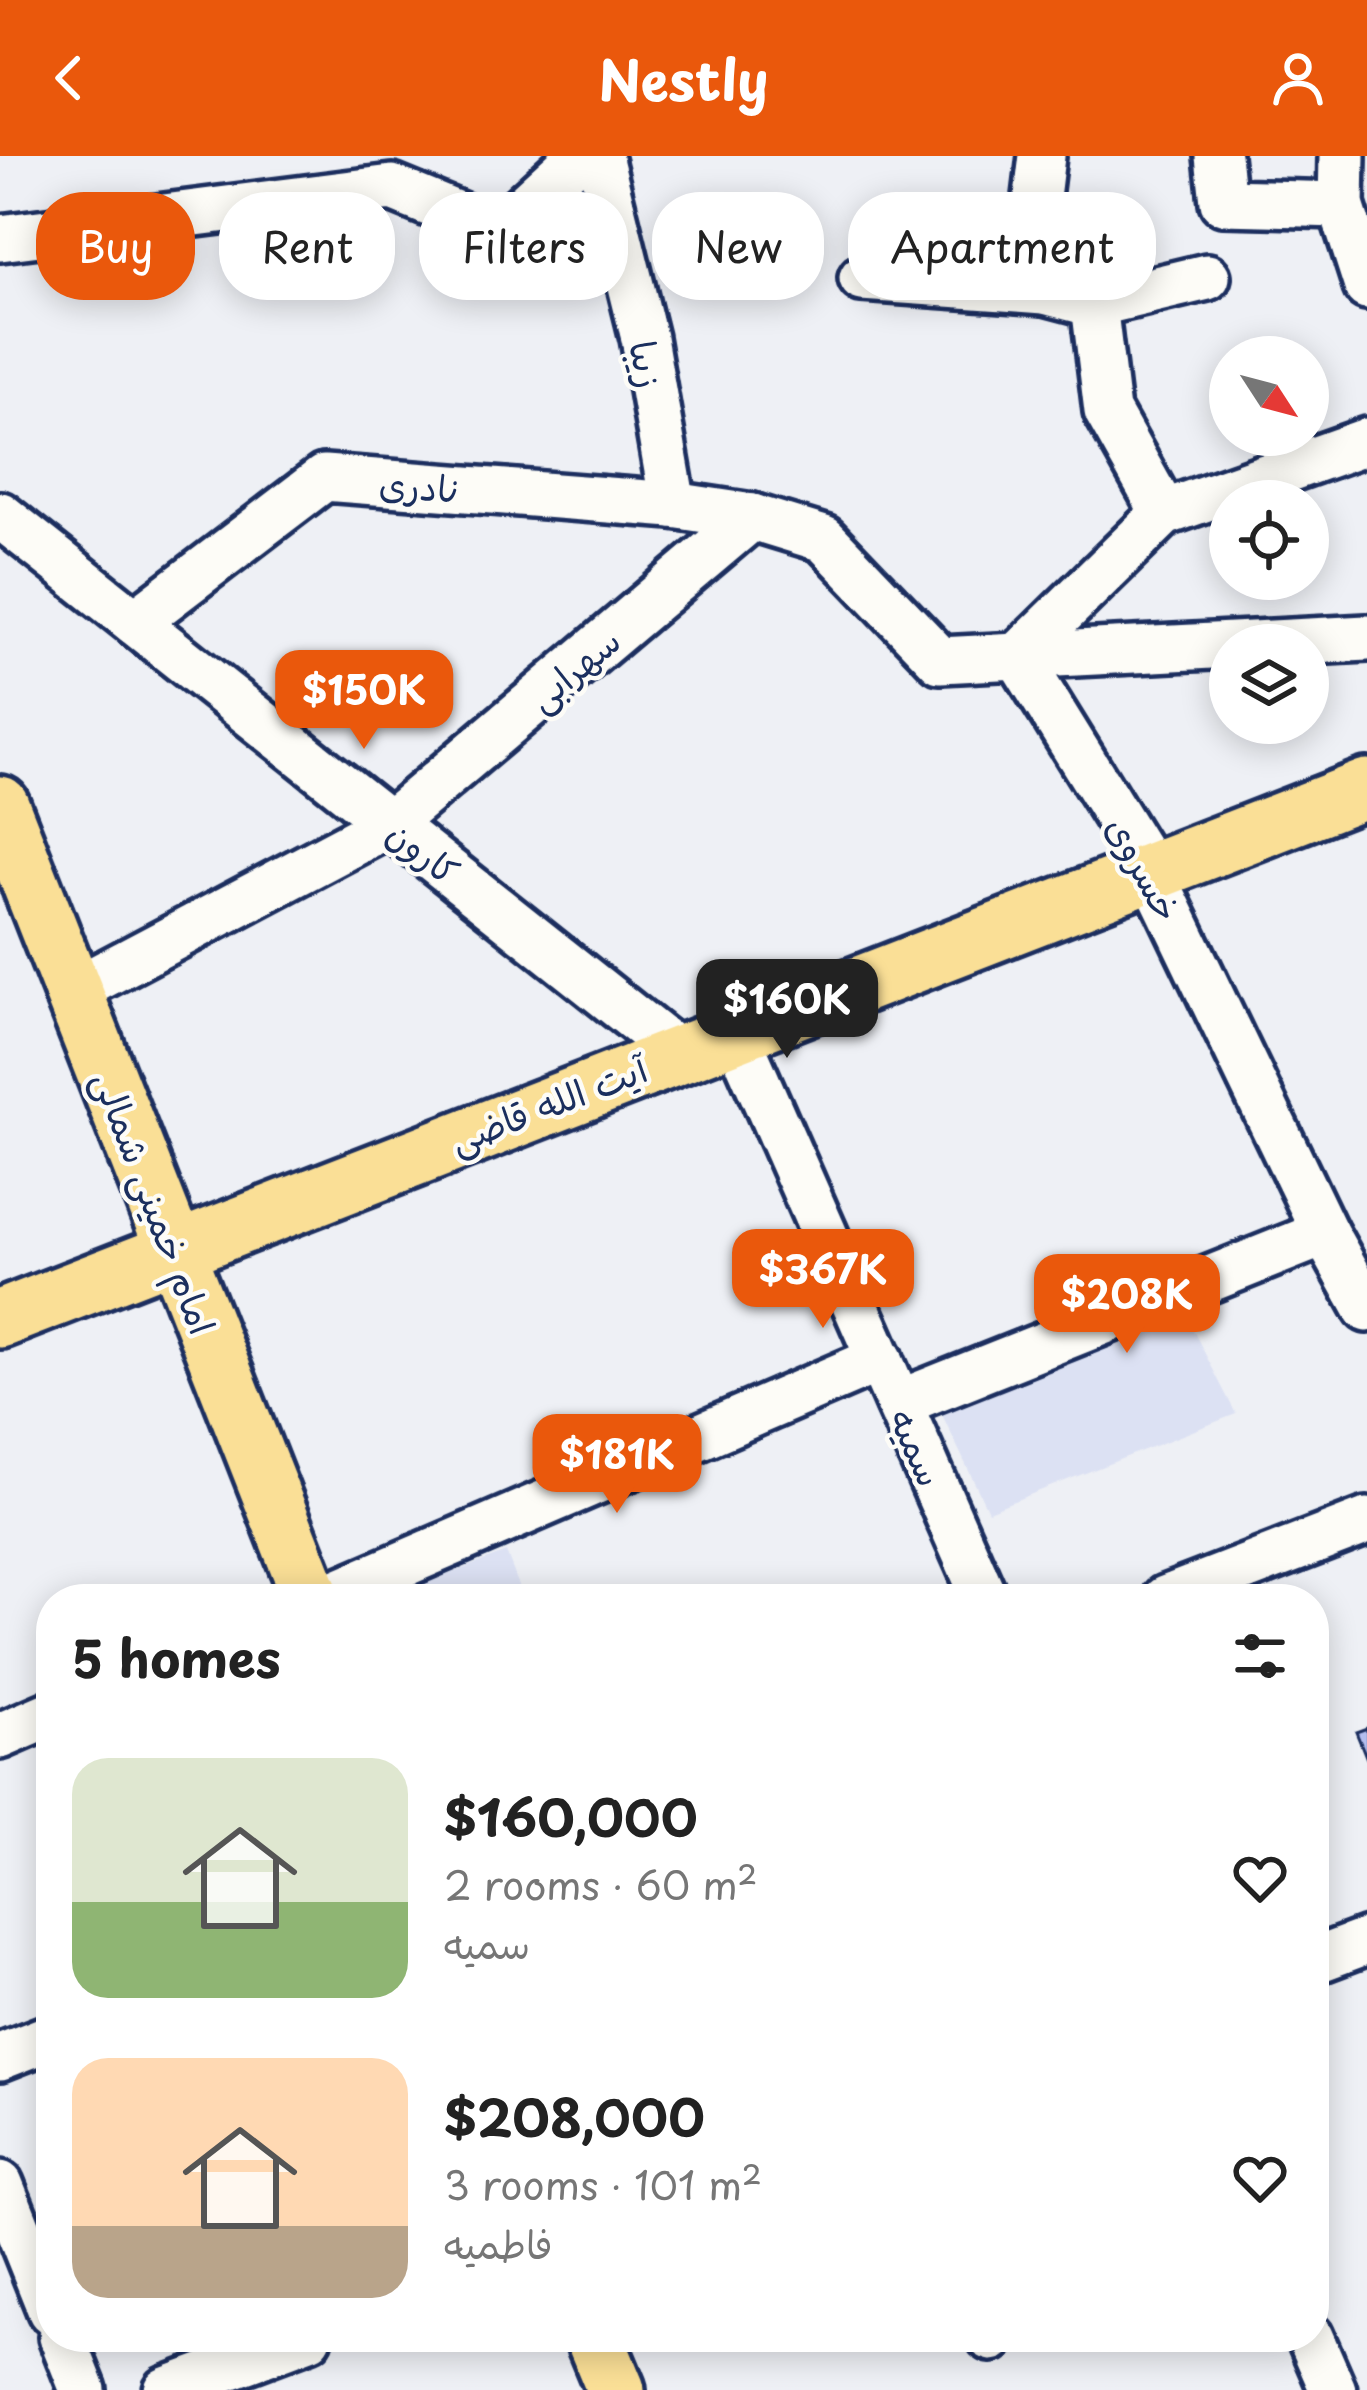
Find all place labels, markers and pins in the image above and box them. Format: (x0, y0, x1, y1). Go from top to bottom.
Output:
pin: $150K (280, 650, 448, 752)
pin: $160K (703, 959, 871, 1061)
pin: $367K (739, 1229, 907, 1331)
pin: $208K (1043, 1254, 1211, 1356)
pin: $181K (533, 1414, 701, 1516)

